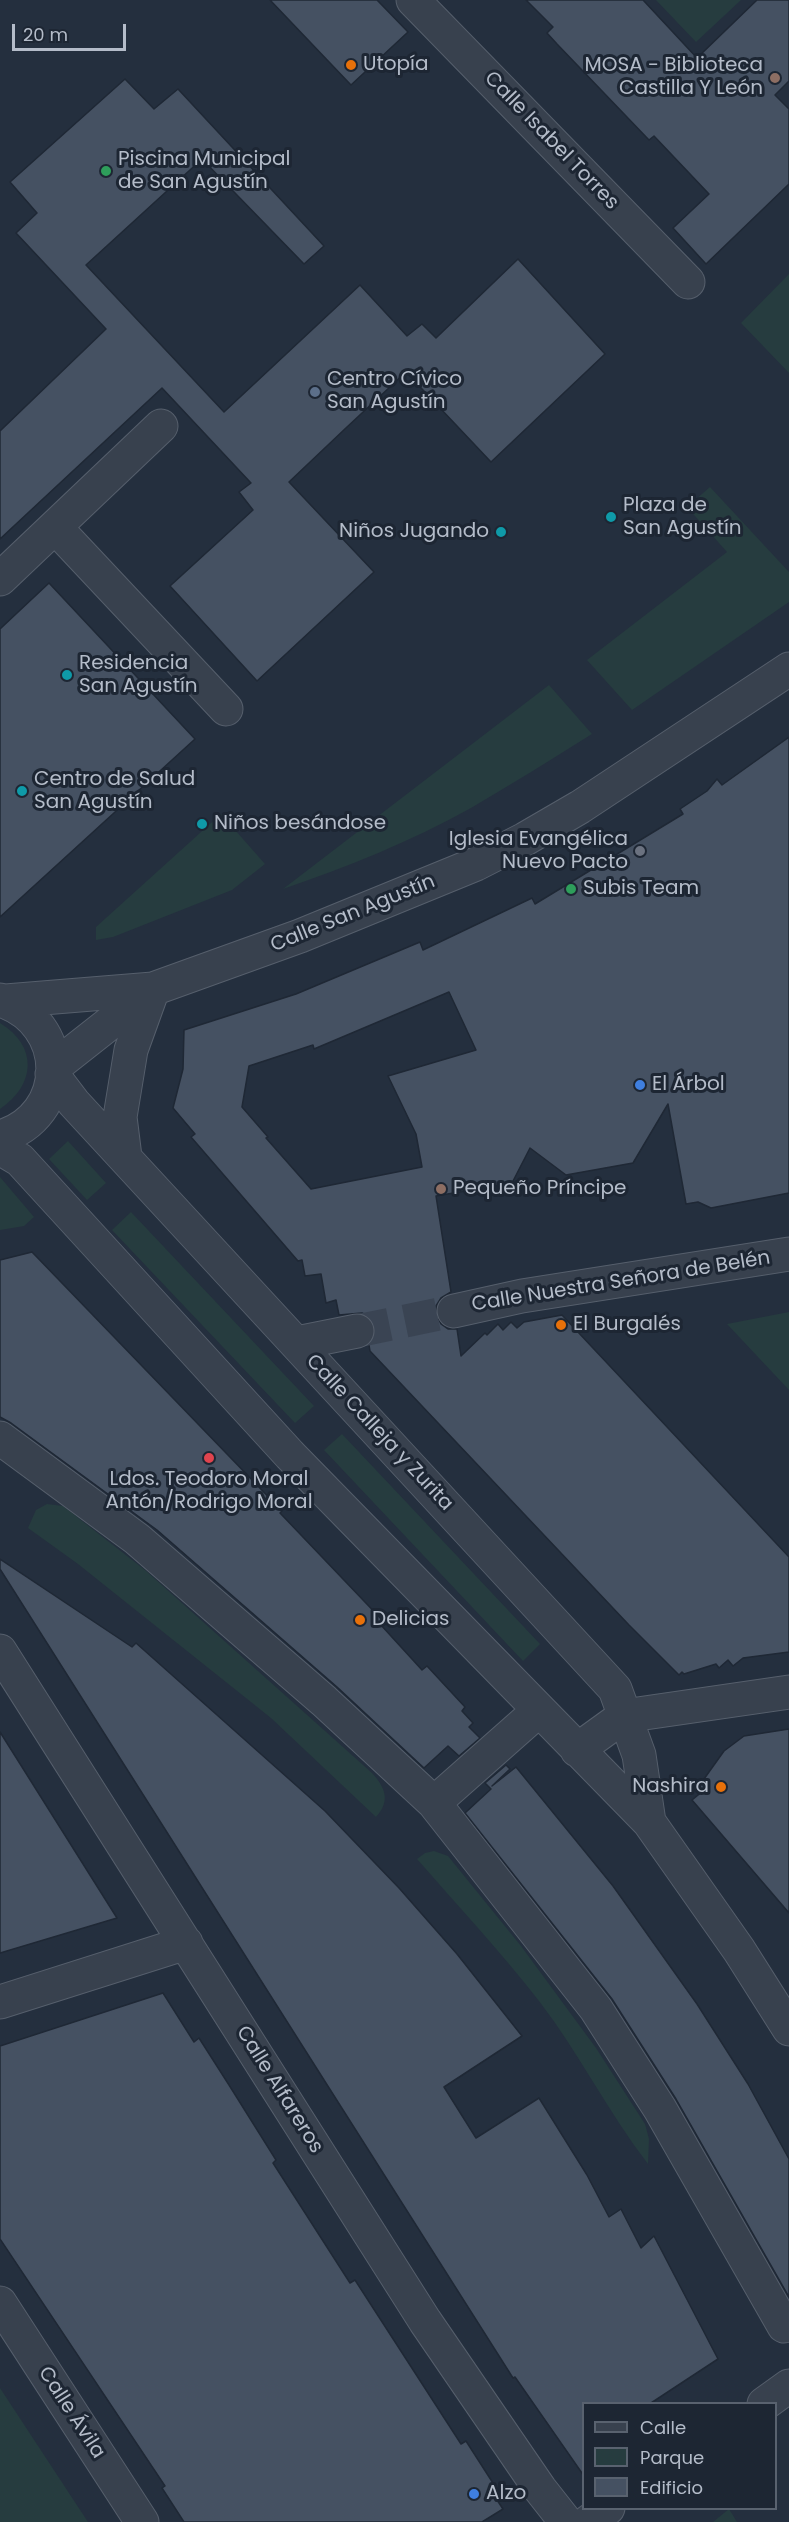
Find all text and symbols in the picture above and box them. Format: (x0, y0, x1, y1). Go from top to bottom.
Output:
scale bar (15, 12, 129, 50)
text: 20 m (23, 22, 68, 47)
place label: Utopía (363, 53, 429, 77)
place label: MOSA - Biblioteca Castilla Y León (584, 54, 763, 101)
marker: Utopía (344, 58, 358, 72)
street label: Calle Isabel Torres (479, 67, 623, 215)
marker: MOSA - Biblioteca Castilla Y León (768, 71, 782, 85)
place label: Piscina Municipal de San Agustín (118, 148, 290, 195)
marker: Piscina Municipal de San Agustín (99, 164, 113, 178)
place label: Centro Cívico San Agustín (327, 368, 462, 415)
marker: Centro Cívico San Agustín (308, 385, 322, 399)
place label: Plaza de San Agustín (623, 494, 742, 541)
marker: Plaza de San Agustín (604, 510, 618, 524)
place label: Niños Jugando (339, 520, 489, 544)
marker: Niños Jugando (494, 525, 508, 539)
place label: Residencia San Agustín (79, 652, 198, 699)
marker: Residencia San Agustín (60, 668, 74, 682)
place label: Centro de Salud San Agustín (34, 768, 195, 815)
marker: Centro de Salud San Agustín (15, 784, 29, 798)
place label: Niños besándose (214, 812, 386, 836)
marker: Niños besándose (195, 817, 209, 831)
place label: Iglesia Evangélica Nuevo Pacto (449, 828, 628, 875)
marker: Iglesia Evangélica Nuevo Pacto (633, 844, 647, 858)
street label: Calle San Agustín (267, 870, 439, 958)
place label: Subis Team (583, 877, 699, 901)
marker: Subis Team (564, 882, 578, 896)
place label: El Árbol (652, 1073, 725, 1097)
marker: El Árbol (633, 1078, 647, 1092)
place label: Pequeño Príncipe (453, 1177, 626, 1201)
marker: Pequeño Príncipe (434, 1182, 448, 1196)
street label: Calle Nuestra Señora de Belén (470, 1247, 772, 1317)
place label: El Burgalés (573, 1313, 681, 1337)
marker: El Burgalés (554, 1318, 568, 1332)
street label: Calle Calleja y Zurita (300, 1350, 458, 1516)
marker: Ldos. Teodoro Moral Antón/Rodrigo Moral (202, 1451, 216, 1465)
place label: Ldos. Teodoro Moral Antón/Rodrigo Moral (105, 1468, 313, 1515)
place label: Delicias (372, 1608, 449, 1632)
marker: Delicias (353, 1613, 367, 1627)
place label: Nashira (632, 1775, 709, 1799)
marker: Nashira (714, 1780, 728, 1794)
street label: Calle Alfareros (230, 2022, 328, 2158)
street label: Calle Ávila (32, 2363, 110, 2463)
legend (582, 2402, 777, 2510)
text: Calle (640, 2415, 686, 2440)
text: Parque (640, 2445, 704, 2470)
text: Edificio (640, 2475, 703, 2500)
place label: Alzo (486, 2482, 526, 2506)
marker: Alzo (467, 2487, 481, 2501)

